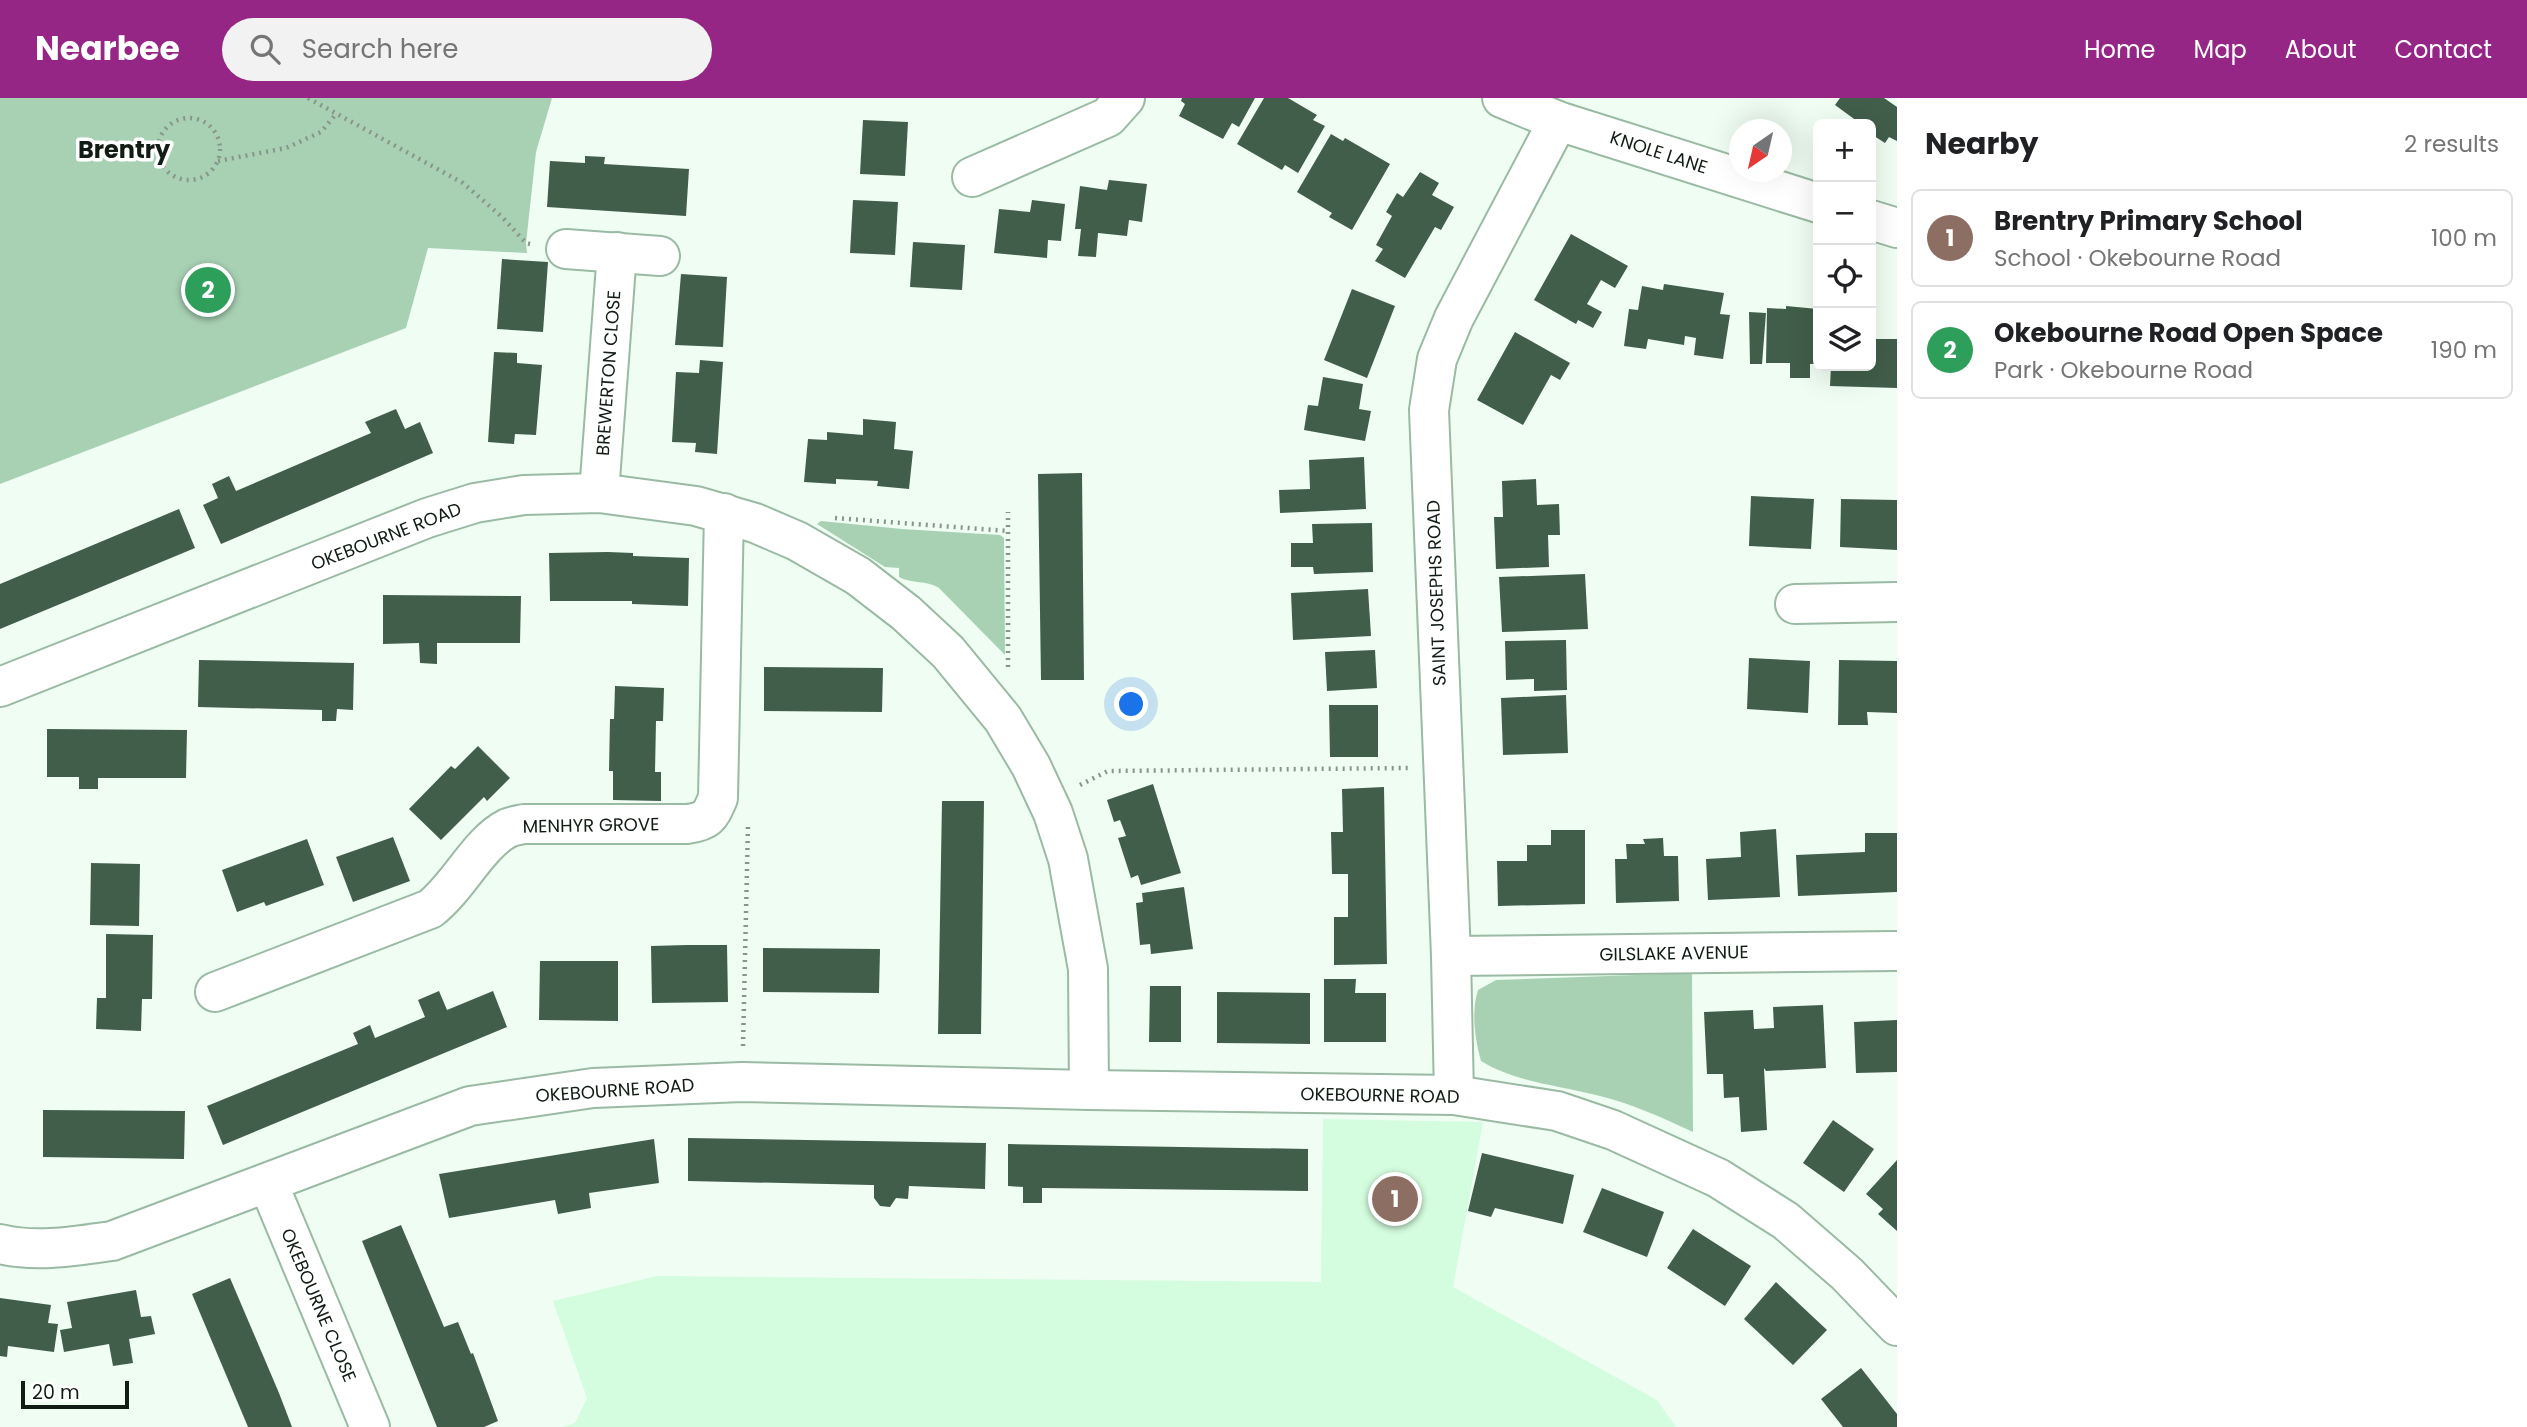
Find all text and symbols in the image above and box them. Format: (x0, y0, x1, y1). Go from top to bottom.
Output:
search box (222, 18, 712, 81)
text: Nearbee (35, 25, 180, 72)
icon: search (246, 30, 284, 68)
text: Search here (302, 31, 458, 67)
text: Home (2084, 33, 2156, 66)
text: Map (2194, 33, 2247, 66)
text: About (2285, 33, 2356, 66)
text: Contact (2394, 33, 2492, 66)
north arrow (1729, 119, 1792, 182)
map controls (1813, 119, 1876, 371)
button: + (1813, 119, 1876, 182)
text: Nearby (1925, 122, 2039, 165)
street label: KNOLE LANE (1607, 124, 1711, 180)
text: 2 results (2404, 128, 2499, 160)
district label: Brentry (78, 133, 171, 166)
button: − (1813, 182, 1876, 245)
text: Brentry Primary School (1994, 203, 2303, 239)
text: 1 (1946, 222, 1954, 254)
text: 100 m (2431, 222, 2497, 254)
text: School · Okebourne Road (1994, 242, 2281, 274)
button: locate (1813, 245, 1876, 308)
pin: 2 (185, 264, 231, 316)
street label: BREWERTON CLOSE (590, 289, 626, 457)
button: layers (1813, 308, 1876, 371)
text: Okebourne Road Open Space (1994, 315, 2383, 351)
text: 2 (1943, 334, 1957, 366)
text: 190 m (2431, 334, 2497, 366)
text: Park · Okebourne Road (1994, 354, 2253, 386)
street label: OKEBOURNE ROAD (307, 496, 465, 576)
street label: SAINT JOSEPHS ROAD (1420, 500, 1452, 686)
your location (1114, 687, 1148, 721)
street label: MENHYR GROVE (522, 811, 660, 839)
street label: GILSLAKE AVENUE (1599, 939, 1749, 967)
street label: OKEBOURNE ROAD (535, 1072, 695, 1108)
street label: OKEBOURNE ROAD (1300, 1081, 1460, 1109)
pin: 1 (1372, 1173, 1418, 1225)
street label: OKEBOURNE CLOSE (275, 1224, 363, 1386)
scale bar (21, 1378, 130, 1410)
text: 20 m (32, 1379, 80, 1406)

